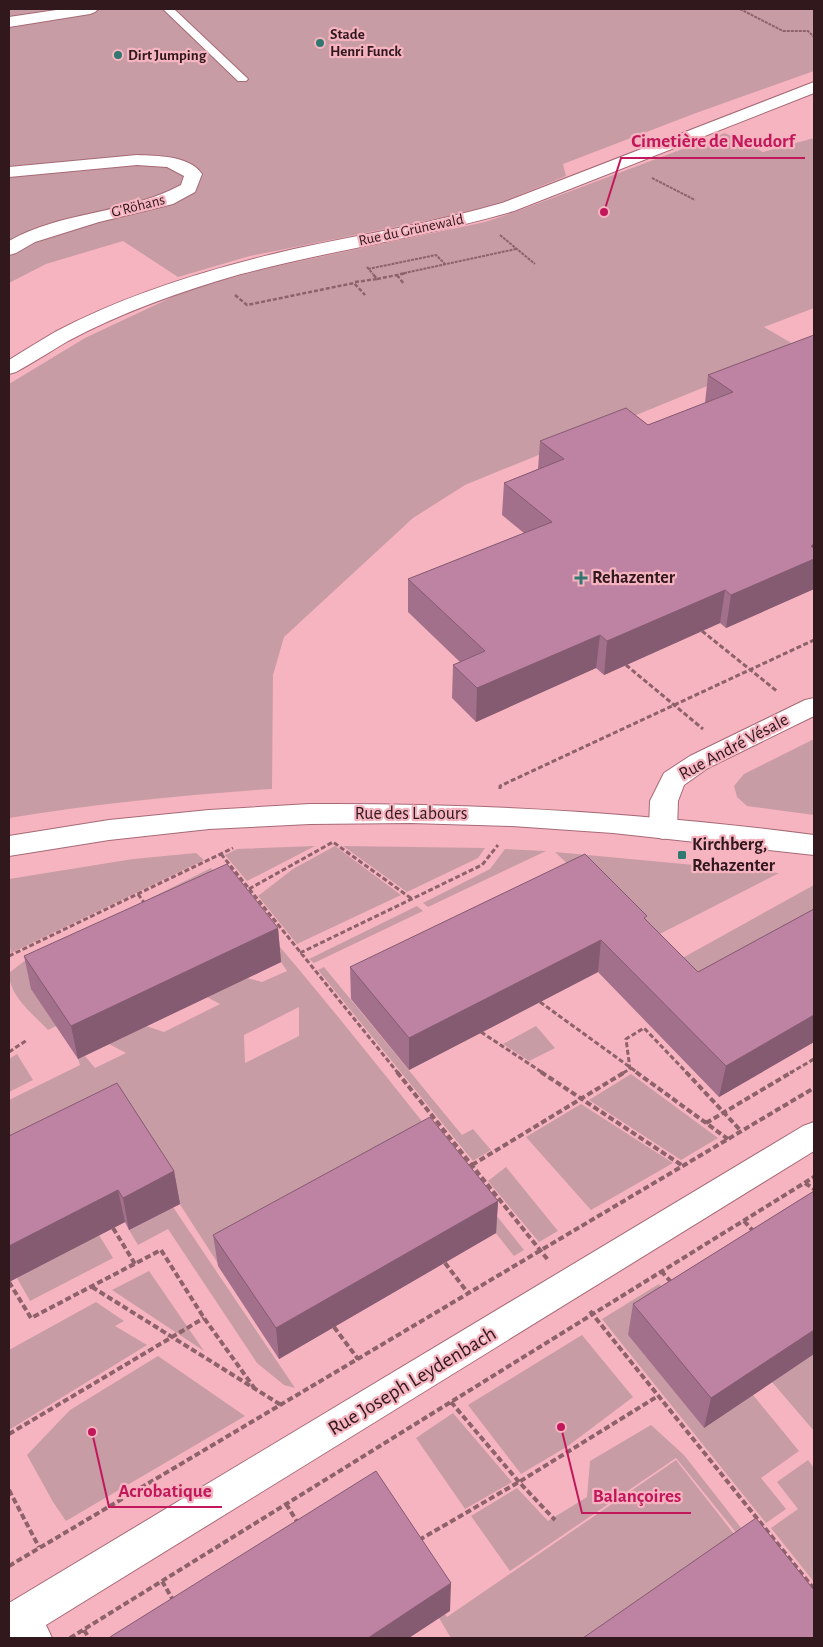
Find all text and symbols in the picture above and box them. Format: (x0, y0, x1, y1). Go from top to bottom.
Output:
place label: Stade Henri Funck (330, 27, 402, 59)
marker: Stade Henri Funck (314, 37, 326, 49)
place label: Dirt Jumping (128, 48, 207, 63)
marker: Dirt Jumping (112, 49, 124, 61)
callout: Cimetière de Neudorf (621, 124, 805, 158)
text: Cimetière de Neudorf (631, 132, 797, 151)
street label: G'Röhans (110, 192, 166, 220)
street label: Rue du Grünewald (357, 212, 465, 248)
place label: Rehazenter (592, 569, 676, 587)
marker: Rehazenter (574, 571, 588, 585)
street label: Rue André Vésale (676, 711, 792, 783)
street label: Rue des Labours (355, 805, 467, 823)
place label: Kirchberg, Rehazenter (692, 836, 776, 875)
marker: Kirchberg, Rehazenter (676, 849, 688, 861)
street label: Rue Joseph Leydenbach (324, 1323, 500, 1439)
callout: Acrobatique (109, 1473, 222, 1507)
callout: Balançoires (582, 1479, 691, 1513)
text: Acrobatique (118, 1482, 212, 1501)
text: Balançoires (593, 1487, 681, 1506)

